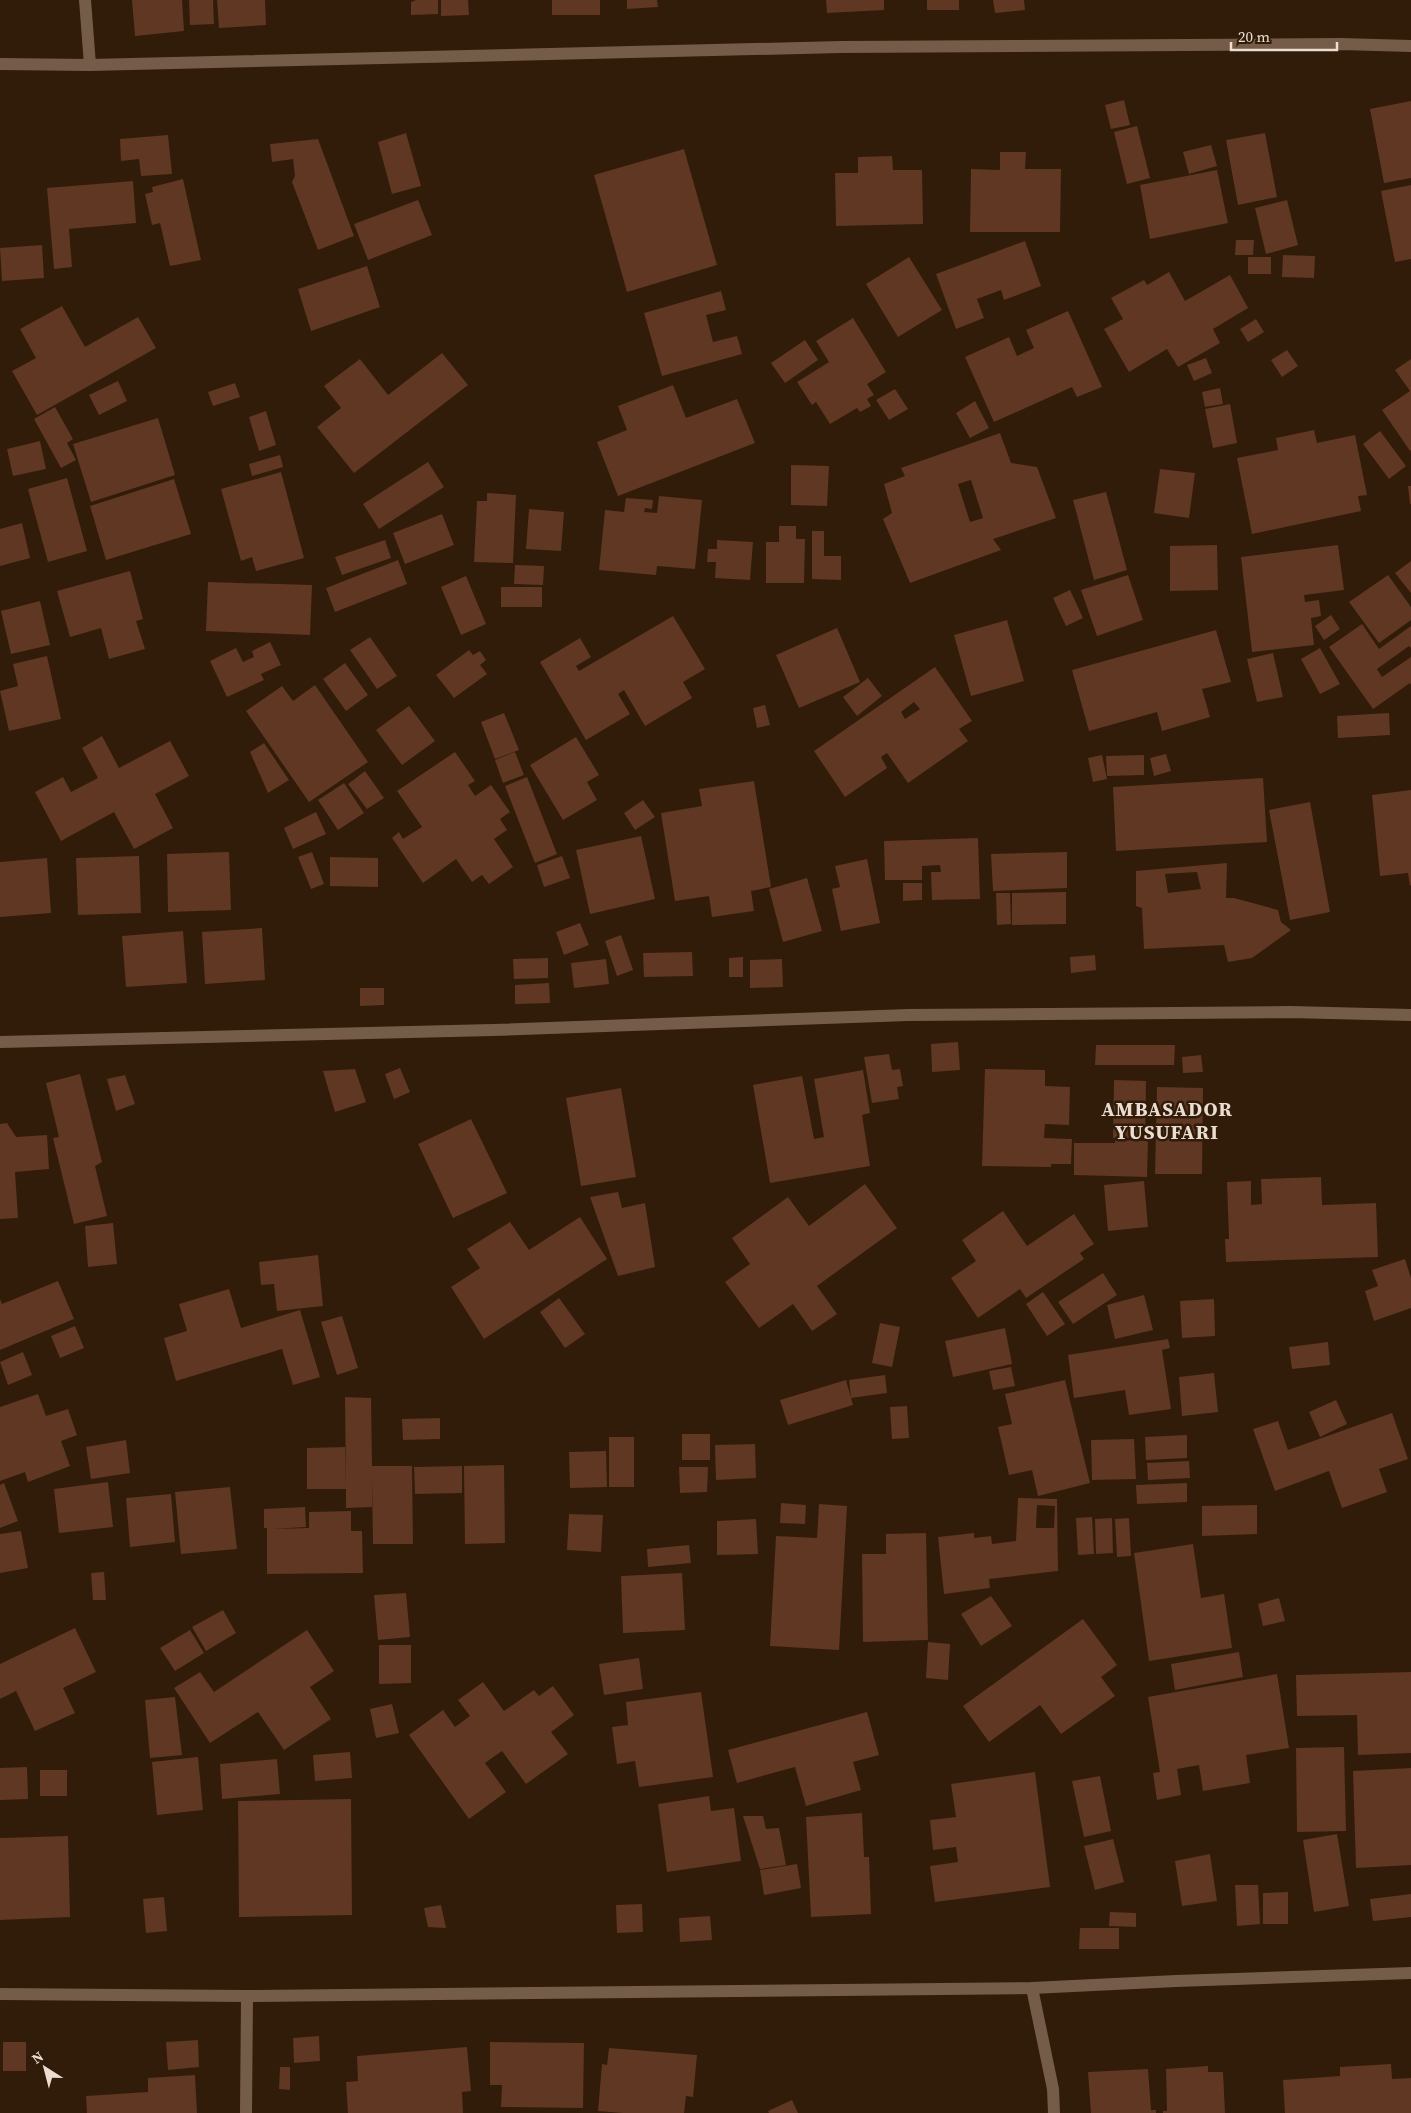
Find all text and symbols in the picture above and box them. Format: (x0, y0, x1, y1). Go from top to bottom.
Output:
scale bar (1231, 20, 1337, 52)
text: 20 m (1238, 26, 1270, 47)
district label: AMBASADOR YUSUFARI (1101, 1095, 1233, 1146)
north arrow (20, 2043, 70, 2093)
text: N (27, 2046, 47, 2069)

